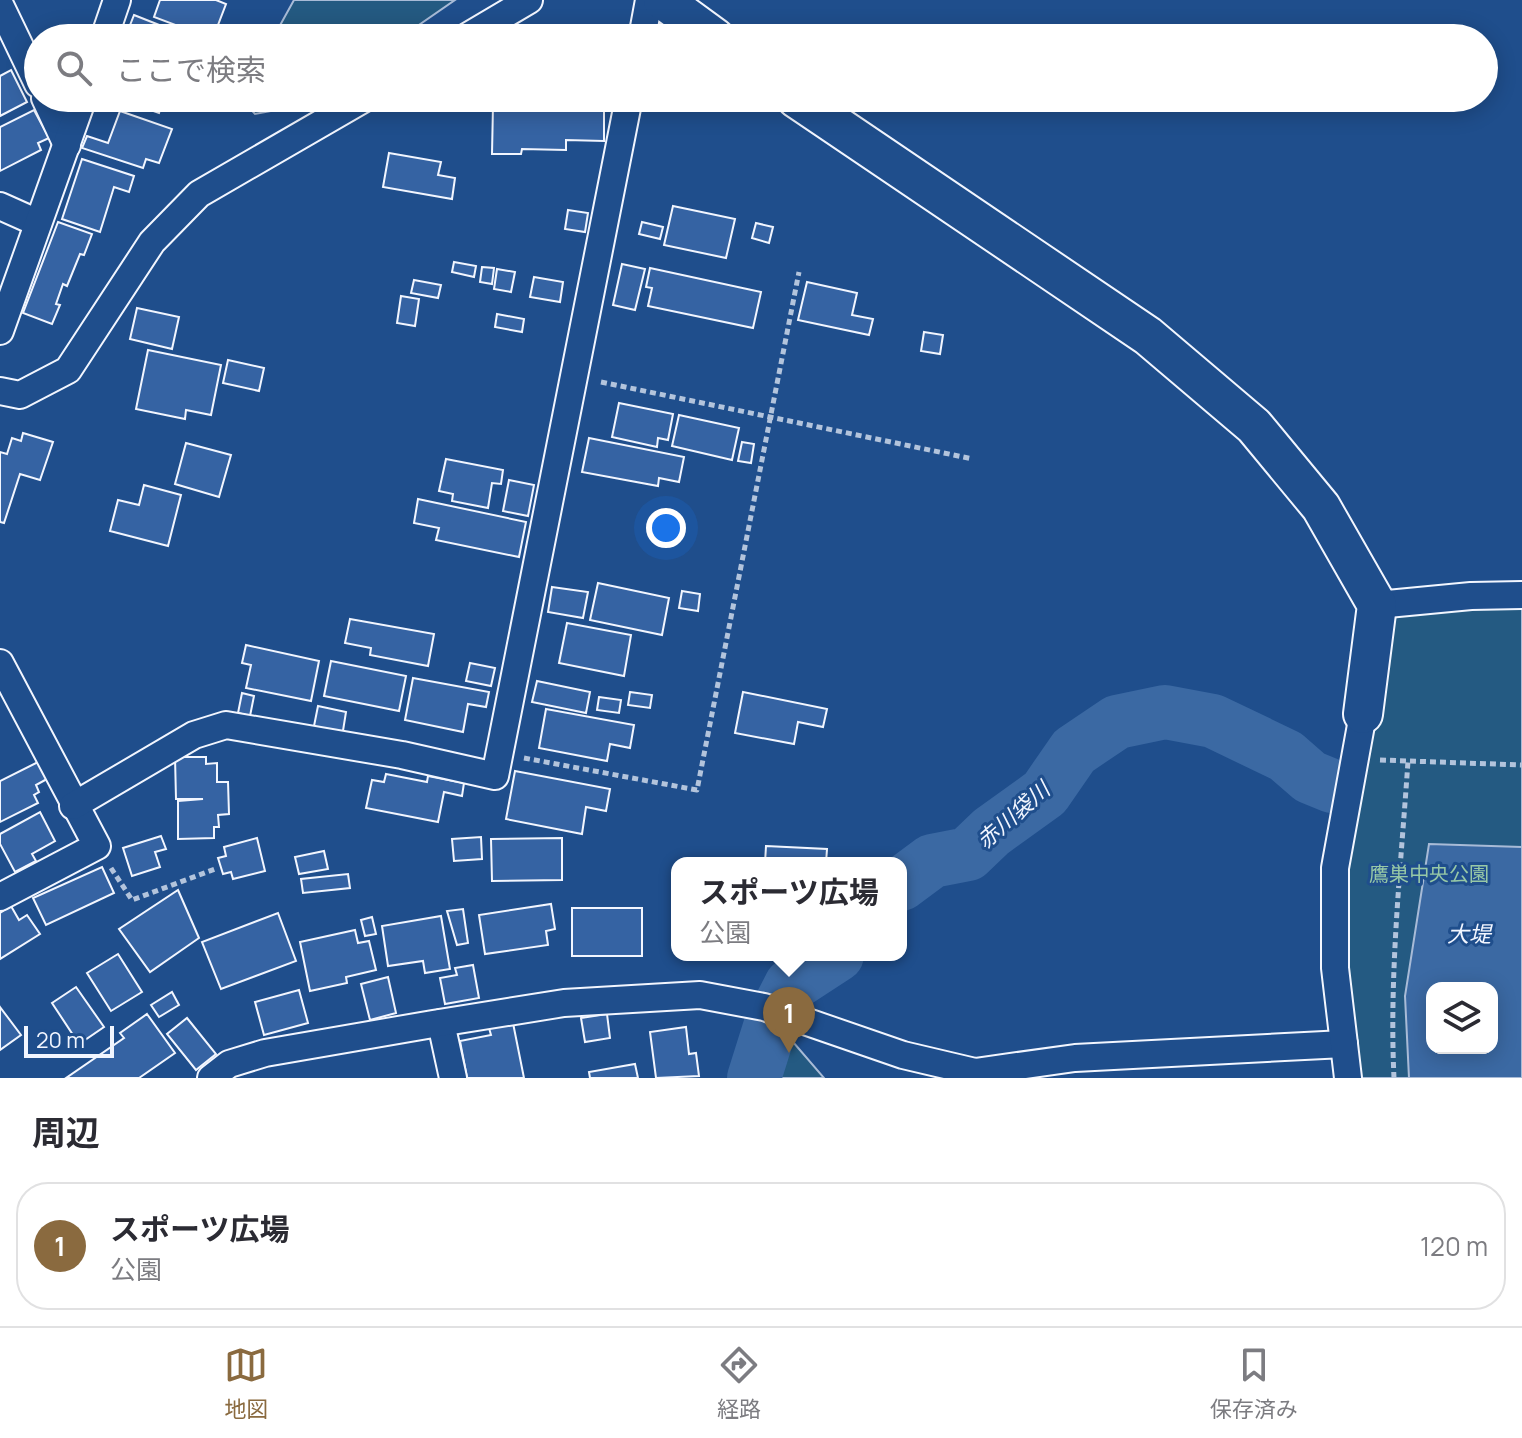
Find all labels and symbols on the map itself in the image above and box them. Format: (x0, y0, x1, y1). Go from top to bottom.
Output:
your location (646, 508, 686, 548)
water label: 赤川袋川 (970, 774, 1058, 855)
park label: 鷹巣中央公園 (1369, 860, 1489, 887)
water label: 大堤 (1447, 919, 1493, 949)
pin: 1 (763, 987, 815, 1053)
scale bar (24, 1022, 114, 1058)

